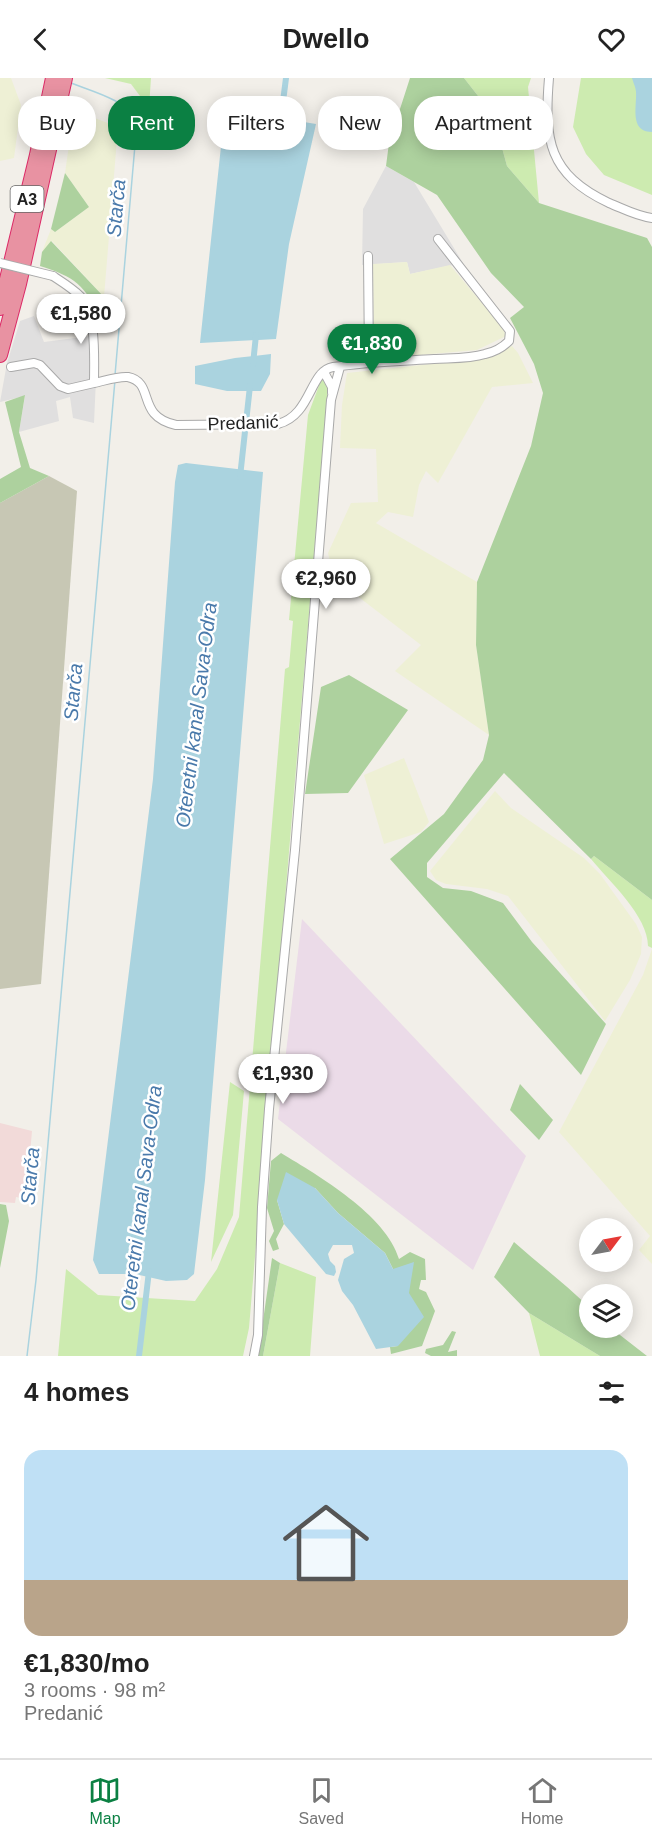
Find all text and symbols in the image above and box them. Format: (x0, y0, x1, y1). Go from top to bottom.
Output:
icon: back (24, 23, 57, 56)
icon: heart (595, 23, 628, 56)
text: Dwello (282, 24, 370, 54)
chip: Buy (18, 96, 96, 150)
chip: Rent (108, 96, 195, 150)
chip: Filters (207, 96, 306, 150)
chip: New (318, 96, 402, 150)
chip: Apartment (414, 96, 553, 150)
water label: Starča (103, 178, 129, 238)
road number: A3 (10, 186, 44, 212)
pin: €1,580 (32, 294, 130, 345)
text: €1,580 (50, 302, 112, 324)
pin: €1,830 (323, 324, 421, 375)
text: €1,830 (341, 332, 403, 354)
street label: Predanić (207, 412, 279, 434)
pin: €2,960 (277, 559, 375, 610)
text: €2,960 (295, 567, 357, 589)
water label: Oteretni kanal Sava-Odra (171, 601, 221, 829)
water label: Starča (60, 662, 86, 722)
pin: €1,930 (234, 1054, 332, 1105)
text: €1,930 (252, 1062, 314, 1084)
water label: Oteretni kanal Sava-Odra (116, 1084, 166, 1312)
water label: Starča (17, 1146, 43, 1206)
north arrow (579, 1218, 633, 1272)
map controls (579, 1218, 633, 1338)
button: layers (579, 1284, 633, 1338)
icon: filters (595, 1376, 628, 1409)
text: 4 homes (24, 1377, 130, 1407)
icon: home (272, 1489, 380, 1597)
text: €1,830/mo (24, 1648, 150, 1678)
text: 3 rooms · 98 m² (24, 1679, 165, 1701)
text: Predanić (24, 1702, 103, 1724)
tab: Map (88, 1774, 121, 1828)
tab: Saved (298, 1774, 344, 1828)
tab: Home (521, 1774, 563, 1828)

